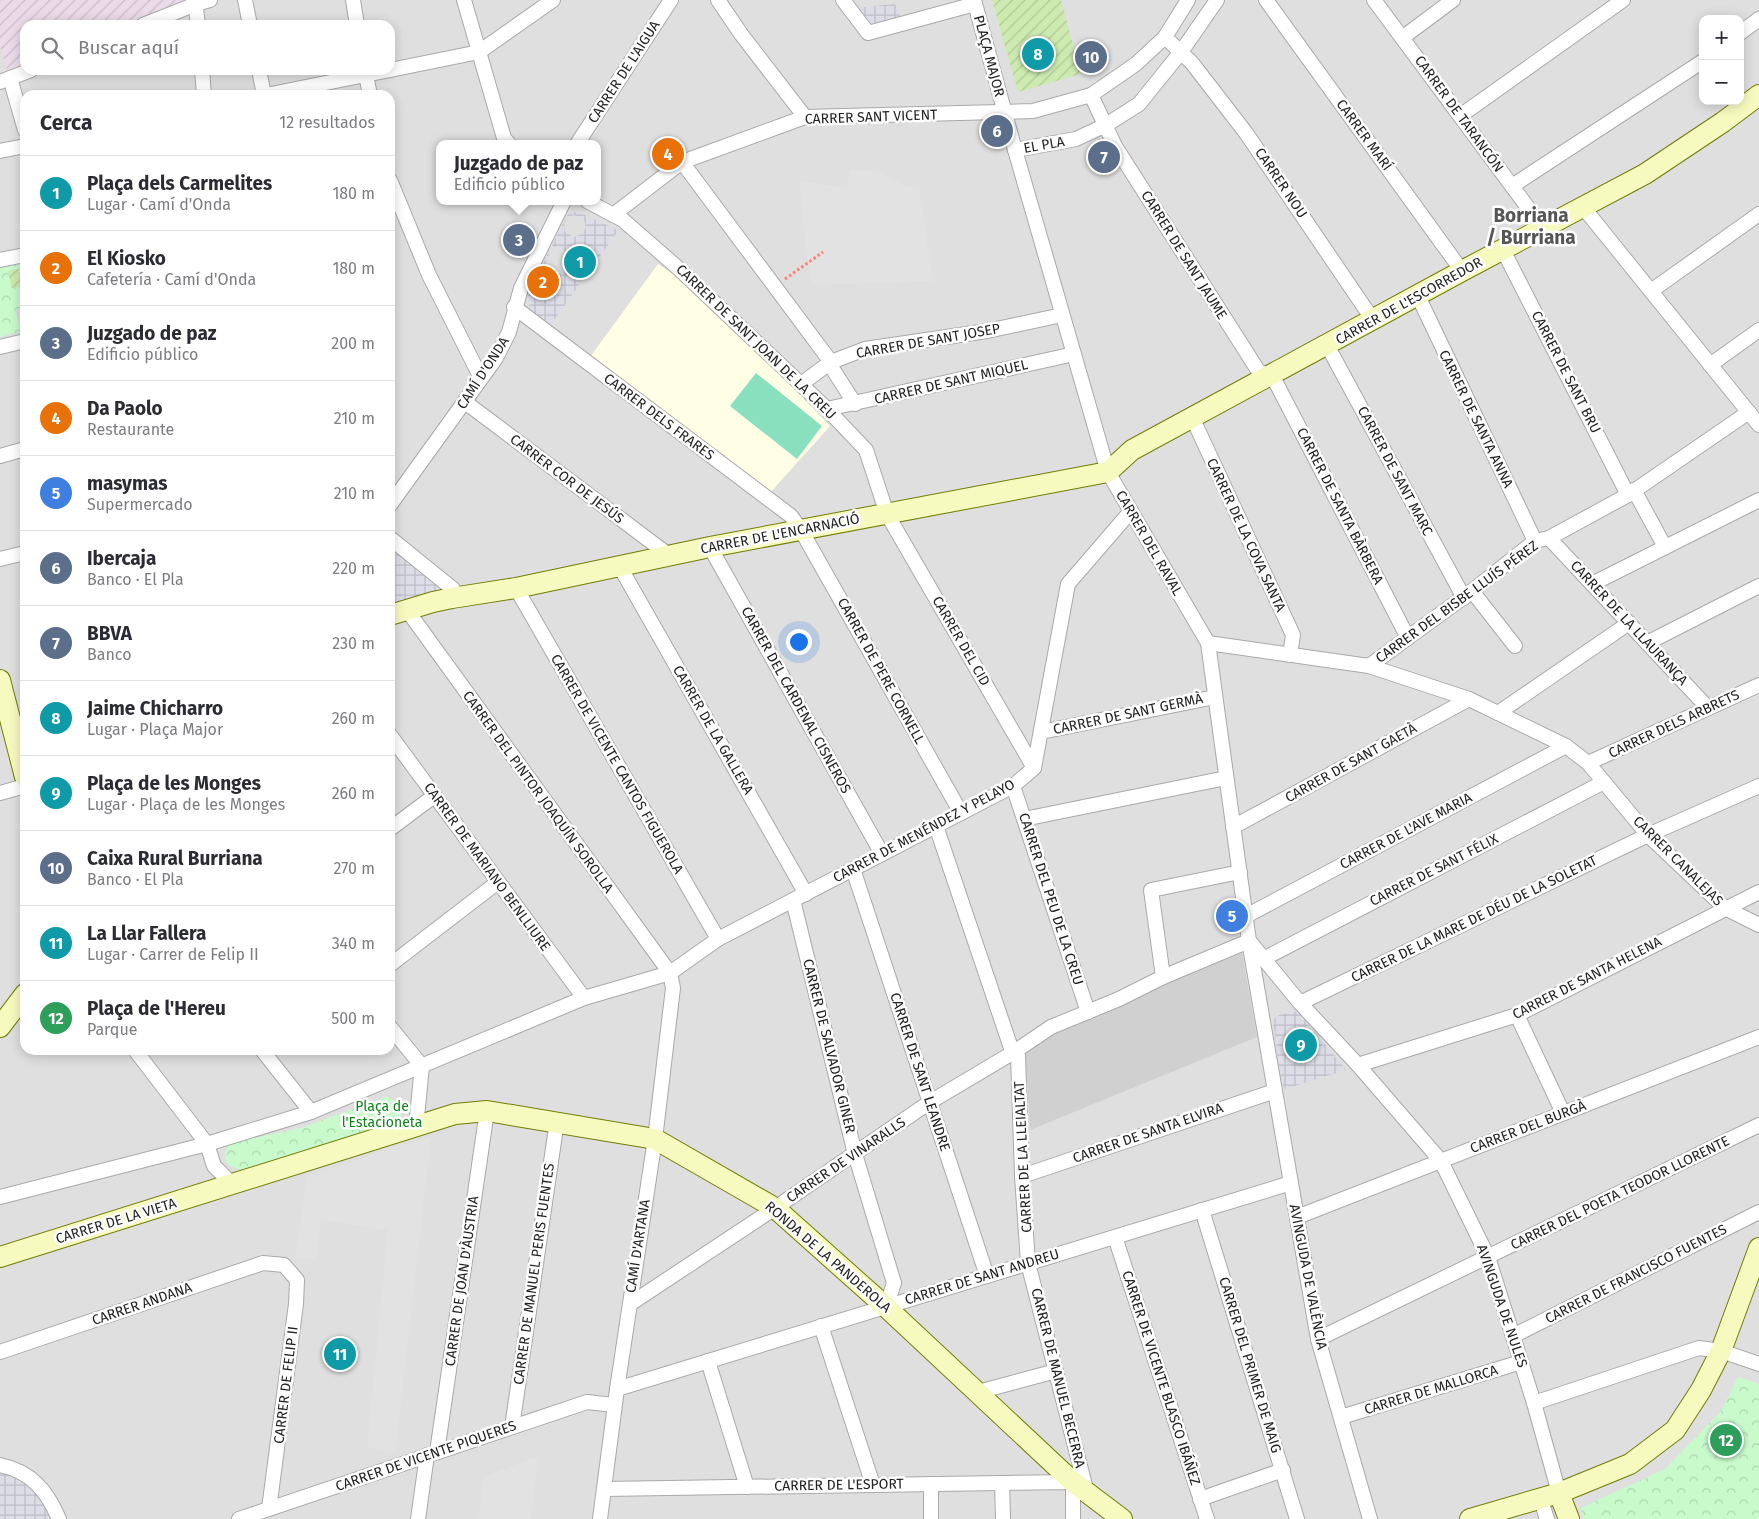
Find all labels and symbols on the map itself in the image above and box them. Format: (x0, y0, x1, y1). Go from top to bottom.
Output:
street label: PLAÇA MAJOR (970, 13, 1008, 99)
street label: CARRER DE L'AIGUA (584, 17, 664, 127)
pin: 8 (1022, 35, 1054, 73)
pin: 10 (1075, 38, 1107, 76)
street label: CARRER DE TARANCÓN (1411, 52, 1508, 176)
street label: CARRER MARÍ (1332, 95, 1396, 174)
street label: CARRER SANT VICENT (804, 106, 938, 128)
pin: 6 (981, 112, 1013, 150)
street label: EL PLA (1022, 133, 1066, 157)
pin: 4 (652, 135, 684, 173)
pin: 7 (1088, 138, 1120, 176)
street label: CARRER NOU (1251, 145, 1311, 221)
street label: CARRER DE SANT JAUME (1137, 187, 1231, 323)
district label: Borriana / Burriana (1486, 204, 1576, 249)
pin: 3 (503, 221, 535, 259)
pin: 1 (564, 243, 596, 281)
street label: CARRER DE L'ESCORREDOR (1333, 253, 1486, 348)
street label: CARRER DE SANT JOAN DE LA CREU (672, 261, 840, 423)
pin: 2 (527, 263, 559, 301)
street label: CARRER DE SANT BRU (1528, 308, 1604, 436)
street label: CARRER DE SANT JOSEP (855, 320, 1001, 362)
street label: CAMÍ D'ONDA (452, 333, 513, 412)
street label: CARRER DE SANTA ANNA (1435, 347, 1517, 491)
street label: CARRER DE SANT MIQUEL (872, 356, 1030, 408)
street label: CARRER DELS FRARES (600, 370, 718, 464)
street label: CARRER DE SANT MARC (1354, 403, 1436, 539)
street label: CARRER DE SANTA BÀRBERA (1293, 424, 1388, 587)
street label: CARRER COR DE JESÚS (507, 430, 628, 528)
street label: CARRER DE LA COVA SANTA (1203, 455, 1289, 615)
street label: CARRER DEL RAVAL (1112, 487, 1186, 599)
street label: CARRER DE L'ENCARNACIÓ (699, 509, 861, 558)
street label: CARRER DEL BISBE LLUÍS PÉREZ (1372, 536, 1542, 667)
street label: CARRER DE LA LLAURANÇA (1567, 557, 1691, 689)
street label: CARRER DEL CID (928, 593, 994, 689)
street label: CARRER DE PERE CORNELL (834, 595, 928, 747)
street label: CARRER DEL CARDENAL CISNEROS (737, 604, 855, 797)
your location (786, 629, 812, 655)
street label: CARRER DE VICENTE CANTOS FIGUEROLA (547, 651, 687, 877)
street label: CARRER DE LA GALLERA (669, 662, 757, 798)
street label: CARRER DELS ARBRETS (1606, 686, 1743, 762)
street label: CARRER DEL PINTOR JOAQUÍN SOROLLA (459, 687, 618, 896)
street label: CARRER DE SANT GERMÀ (1051, 689, 1204, 738)
street label: CARRER DE SANT GAETÀ (1282, 719, 1420, 806)
street label: CARRER DE MENÉNDEZ Y PELAYO (830, 775, 1018, 886)
street label: CARRER DE MARIANO BENLLIURE (420, 779, 554, 955)
street label: CARRER DE L'AVE MARIA (1337, 789, 1475, 873)
street label: CARRER DEL PEU DE LA CREU (1015, 811, 1087, 987)
street label: CARRER CANALEJAS (1629, 812, 1727, 910)
street label: CARRER DE SANT FÉLIX (1367, 829, 1501, 910)
street label: CARRER DE LA MARE DE DÉU DE LA SOLETAT (1348, 851, 1600, 986)
pin: 5 (1216, 897, 1248, 935)
street label: CARRER DE SANTA HELENA (1510, 933, 1664, 1023)
street label: CARRER DE SALVADOR GINER (799, 957, 859, 1135)
street label: CARRER DE SANT LEANDRE (886, 991, 954, 1153)
pin: 9 (1285, 1026, 1317, 1064)
street label: CARRER DE LA LLEIALTAT (1010, 1080, 1035, 1233)
street label: CARRER DEL BURGÀ (1467, 1096, 1588, 1157)
park label: Plaça de l'Estacioneta (342, 1098, 422, 1131)
street label: CARRER DE SANTA ELVIRA (1071, 1099, 1225, 1167)
street label: CARRER DE VINARALLS (783, 1114, 909, 1206)
street label: CARRER DEL POETA TEODOR LLORENTE (1508, 1132, 1732, 1254)
street label: CARRER DE MANUEL PERIS FUENTES (510, 1162, 558, 1386)
street label: CARRER DE LA VIETA (54, 1195, 178, 1247)
street label: CARRER DE JOAN D'ÀUSTRIA (441, 1195, 482, 1367)
street label: CAMÍ D'ARTANA (621, 1198, 654, 1294)
street label: RONDA DE LA PANDEROLA (761, 1198, 895, 1316)
street label: AVINGUDA DE VALÈNCIA (1286, 1203, 1331, 1351)
street label: CARRER DE FRANCISCO FUENTES (1542, 1221, 1730, 1327)
street label: AVINGUDA DE NULES (1473, 1242, 1531, 1370)
street label: CARRER DE SANT ANDREU (903, 1245, 1061, 1309)
street label: CARRER DE VICENTE BLASCO IBÁÑEZ (1118, 1268, 1205, 1488)
street label: CARRER DEL PRIMER DE MAIG (1215, 1275, 1285, 1455)
street label: CARRER ANDANA (90, 1279, 194, 1329)
street label: CARRER DE MANUEL BECERRA (1027, 1286, 1089, 1470)
street label: CARRER DE FELIP II (270, 1325, 302, 1445)
pin: 11 (324, 1335, 356, 1373)
street label: CARRER DE MALLORCA (1362, 1362, 1500, 1418)
street label: CARRER DE VICENTE PIQUERES (333, 1417, 519, 1495)
pin: 12 (1710, 1421, 1742, 1459)
street label: CARRER DE L'ESPORT (774, 1475, 905, 1495)

